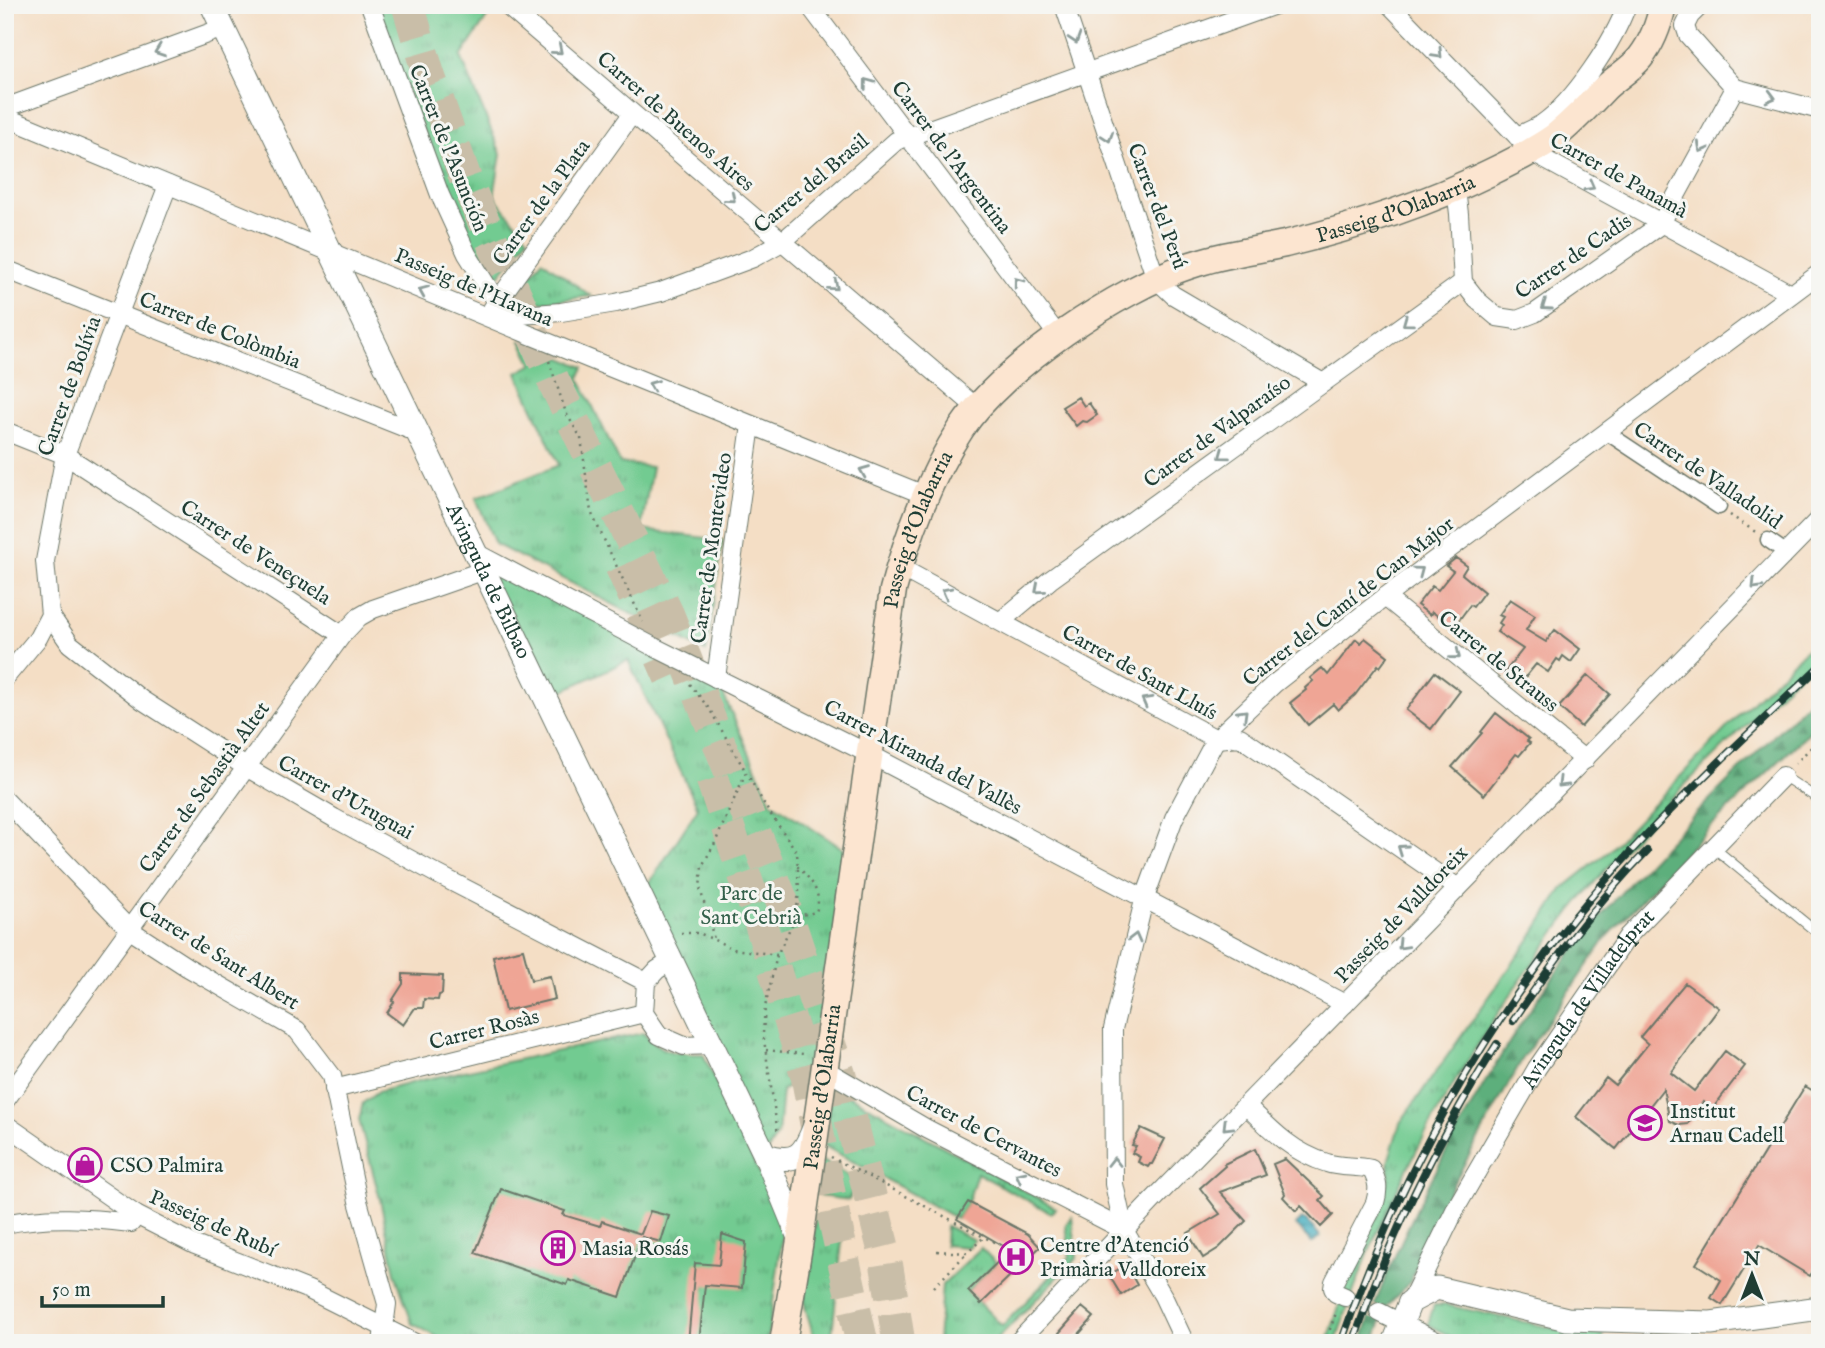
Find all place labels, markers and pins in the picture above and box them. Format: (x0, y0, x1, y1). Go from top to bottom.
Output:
place label: Institut Arnau Cadell (1669, 1099, 1784, 1150)
school or university icon: Institut Arnau Cadell (1626, 1104, 1664, 1142)
shop icon: CSO Palmira (66, 1146, 104, 1184)
place label: CSO Palmira (110, 1153, 224, 1180)
building icon: Masia Rosás (539, 1229, 577, 1267)
place label: Centre d'Atenció Primària Valldoreix (1040, 1233, 1206, 1284)
place label: Masia Rosás (582, 1236, 689, 1263)
hospital icon: Centre d'Atenció Primària Valldoreix (997, 1238, 1035, 1276)

